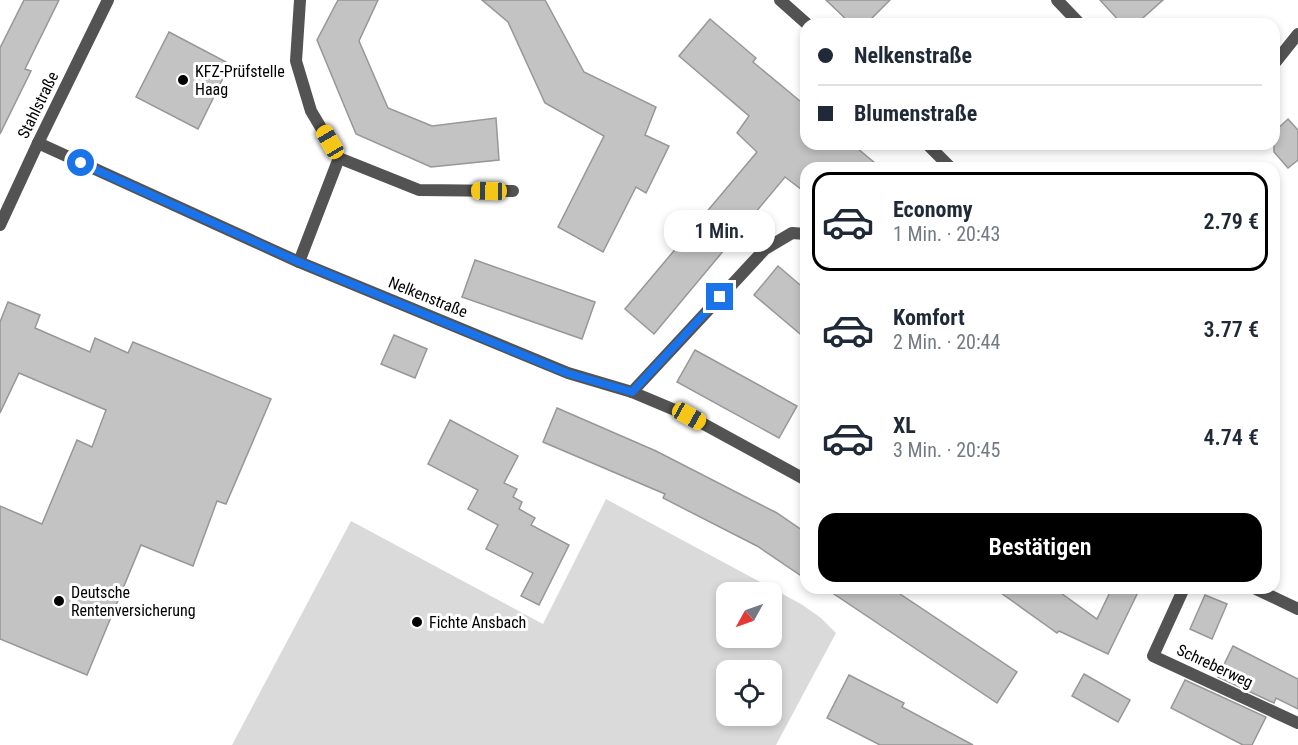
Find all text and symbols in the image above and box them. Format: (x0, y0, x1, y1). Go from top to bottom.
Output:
text: Nelkenstraße (854, 43, 972, 68)
place label: KFZ-Prüfstelle Haag (195, 62, 285, 99)
street label: Stahlstraße (14, 68, 62, 142)
marker: KFZ-Prüfstelle Haag (176, 73, 190, 87)
text: Blumenstraße (854, 101, 977, 126)
car (313, 122, 347, 162)
route start (67, 149, 94, 176)
car (471, 182, 507, 200)
icon: car (821, 195, 875, 249)
text: Economy (893, 197, 973, 222)
text: 2.79 € (1203, 209, 1259, 234)
callout: 1 Min. (664, 210, 776, 252)
text: 1 Min. (694, 219, 745, 243)
text: 1 Min. · 20:43 (893, 222, 1000, 246)
street label: Nelkenstraße (386, 273, 470, 321)
route end (706, 283, 733, 310)
icon: car (821, 303, 875, 357)
text: Komfort (893, 305, 965, 330)
text: 3.77 € (1203, 317, 1259, 342)
text: 2 Min. · 20:44 (893, 330, 1000, 354)
car (669, 399, 709, 433)
icon: car (821, 411, 875, 465)
text: XL (893, 413, 916, 438)
text: 4.74 € (1203, 425, 1259, 450)
text: 3 Min. · 20:45 (893, 438, 1000, 462)
button: Bestätigen (818, 513, 1262, 582)
north arrow (716, 582, 782, 648)
map controls (716, 582, 782, 726)
place label: Deutsche Rentenversicherung (71, 583, 196, 620)
marker: Deutsche Rentenversicherung (52, 594, 66, 608)
place label: Fichte Ansbach (429, 613, 526, 632)
marker: Fichte Ansbach (410, 615, 424, 629)
street label: Schreberweg (1174, 640, 1256, 692)
button: locate (716, 660, 782, 726)

